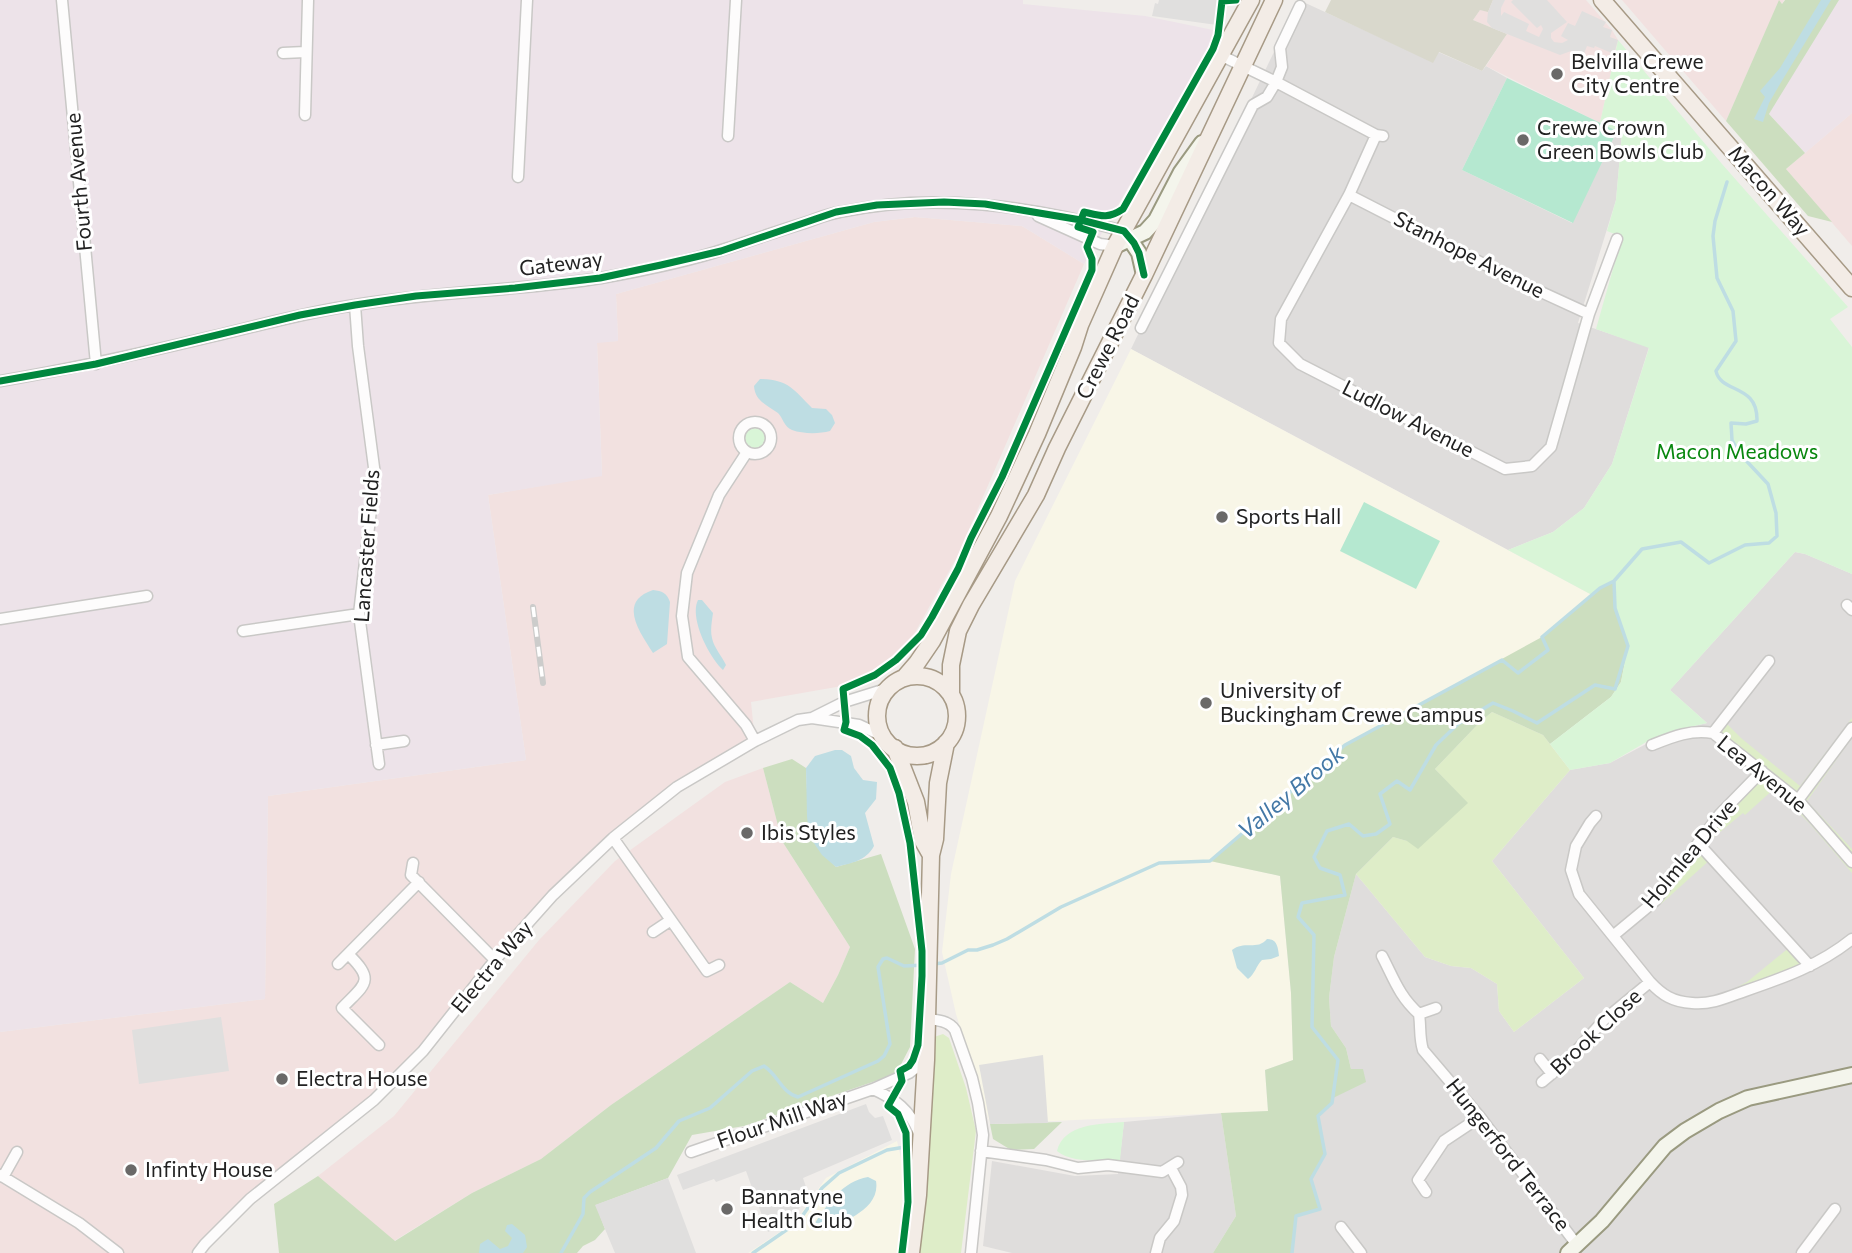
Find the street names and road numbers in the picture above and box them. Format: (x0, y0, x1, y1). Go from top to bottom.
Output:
street label: Fourth Avenue (59, 112, 96, 252)
street label: Macon Way (1724, 140, 1816, 240)
street label: Stanhope Avenue (1390, 205, 1549, 302)
street label: Gateway (518, 245, 604, 280)
street label: Crewe Road (1070, 290, 1144, 403)
street label: Ludlow Avenue (1339, 374, 1479, 462)
street label: Lancaster Fields (348, 469, 383, 623)
street label: Lea Avenue (1713, 729, 1813, 817)
street label: Holmlea Drive (1635, 794, 1741, 912)
street label: Electra Way (445, 915, 537, 1017)
street label: Brook Close (1544, 983, 1645, 1079)
street label: Hungerford Terrace (1442, 1073, 1576, 1235)
street label: Flour Mill Way (713, 1085, 850, 1153)

